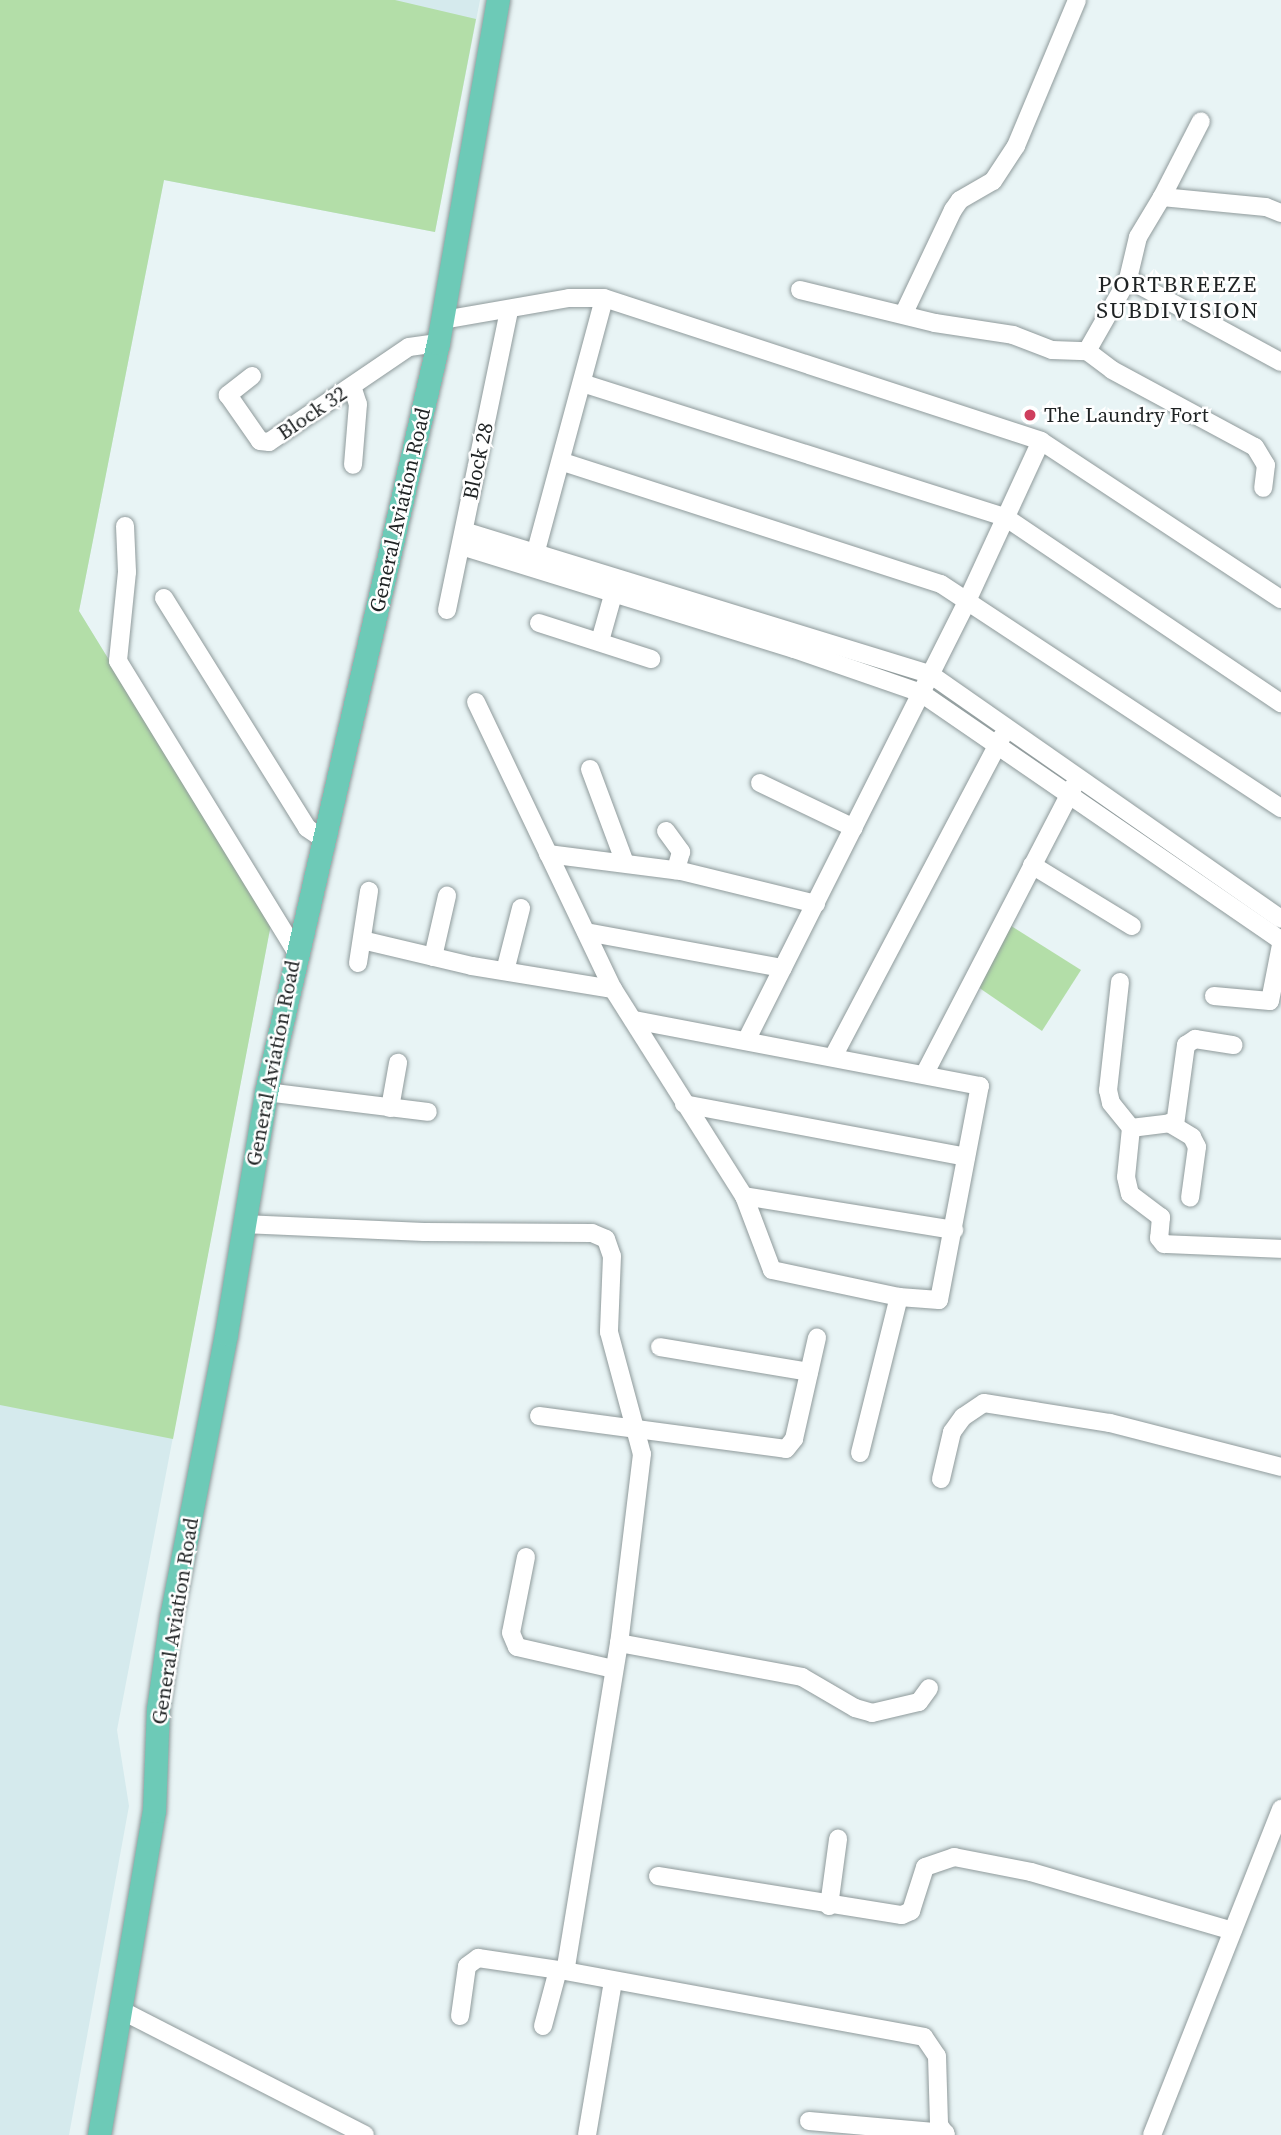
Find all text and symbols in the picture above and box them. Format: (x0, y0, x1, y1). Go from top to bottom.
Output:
district label: PORTBREEZE SUBDIVISION (1098, 270, 1258, 324)
street label: Block 32 (273, 381, 351, 445)
place label: The Laundry Fort (1044, 402, 1209, 428)
street label: General Aviation Road (364, 405, 436, 615)
marker: The Laundry Fort (1022, 407, 1038, 423)
street label: Block 28 (458, 420, 498, 502)
street label: General Aviation Road (241, 958, 305, 1168)
street label: General Aviation Road (146, 1516, 204, 1726)

